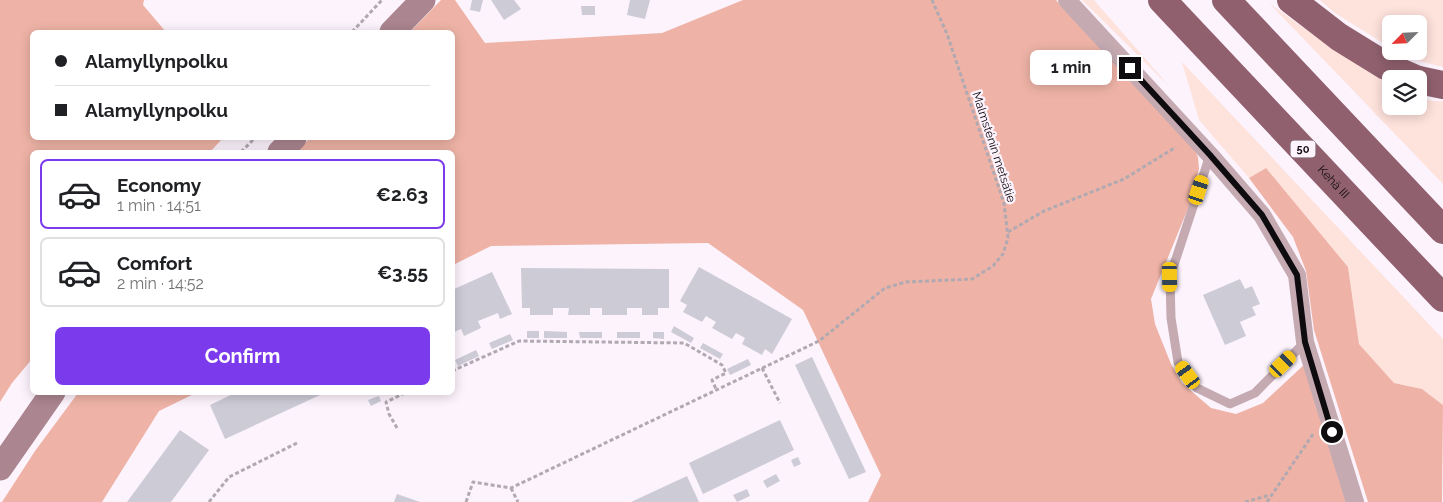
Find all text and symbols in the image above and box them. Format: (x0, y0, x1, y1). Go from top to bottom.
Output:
north arrow (1382, 15, 1428, 60)
map controls (1382, 15, 1427, 115)
text: Alamyllynpolku (85, 50, 228, 72)
callout: 1 min (1030, 50, 1112, 86)
route end (1119, 57, 1141, 79)
text: 1 min (1051, 58, 1091, 77)
button: layers (1382, 70, 1427, 115)
street label: Malmsténin metsätie (969, 90, 1019, 204)
text: Alamyllynpolku (85, 99, 228, 121)
road number: 50 (1290, 140, 1316, 158)
street label: Kehä III (1315, 163, 1352, 201)
icon: car (57, 172, 102, 217)
car (1187, 173, 1210, 207)
text: Economy (117, 174, 201, 196)
text: €2.63 (376, 183, 428, 205)
text: 1 min · 14:51 (117, 196, 201, 215)
icon: car (57, 250, 102, 295)
text: Comfort (117, 252, 192, 274)
text: €3.55 (377, 261, 428, 283)
car (1162, 262, 1177, 292)
text: 2 min · 14:52 (117, 274, 204, 293)
button: Confirm (55, 327, 430, 385)
car (1267, 348, 1298, 380)
car (1173, 358, 1202, 392)
route start (1321, 421, 1343, 443)

